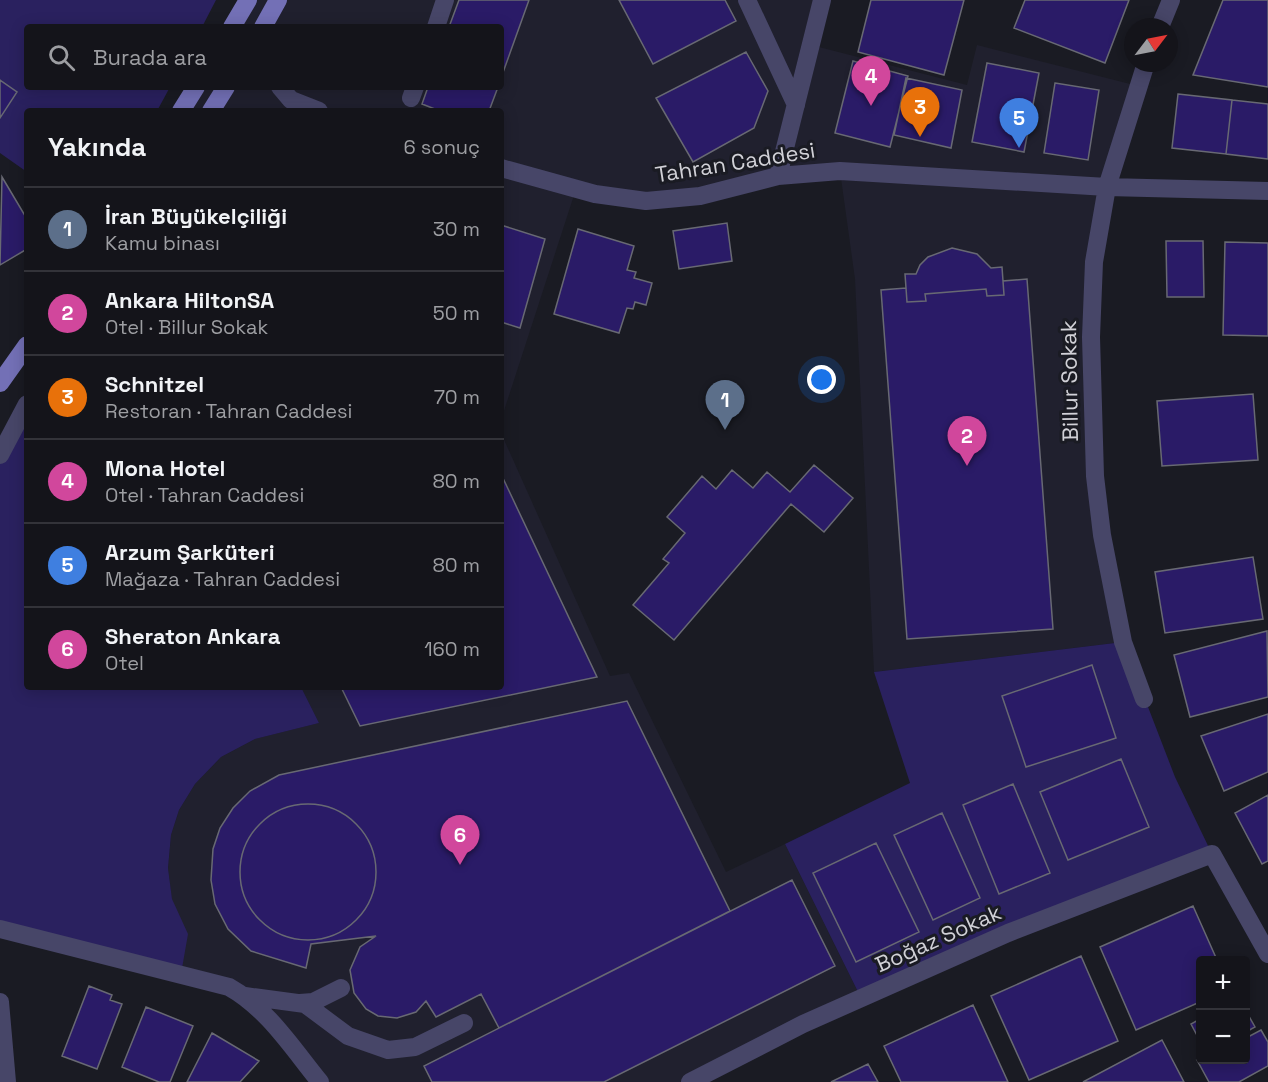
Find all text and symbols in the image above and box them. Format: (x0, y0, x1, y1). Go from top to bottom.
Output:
north arrow (1124, 18, 1178, 72)
search box (24, 24, 504, 90)
icon: search (45, 41, 78, 74)
text: Burada ara (93, 43, 207, 71)
pin: 4 (852, 57, 890, 106)
pin: 3 (900, 88, 940, 137)
pin: 5 (1000, 98, 1038, 148)
text: Yakında (48, 130, 146, 164)
text: 6 sonuç (403, 134, 480, 160)
street label: Tahran Caddesi (653, 136, 817, 188)
text: İran Büyükelçiliği (105, 202, 287, 230)
text: 1 (63, 216, 72, 242)
text: 30 m (433, 216, 480, 242)
text: Kamu binası (105, 230, 220, 256)
text: Ankara HiltonSA (105, 286, 274, 314)
text: 2 (62, 300, 73, 326)
text: 50 m (433, 300, 480, 326)
text: Otel · Billur Sokak (105, 314, 268, 340)
street label: Billur Sokak (1054, 320, 1084, 442)
your location (807, 365, 836, 394)
text: Schnitzel (105, 370, 204, 398)
pin: 1 (706, 380, 744, 430)
text: 3 (61, 384, 74, 410)
text: 70 m (434, 384, 480, 410)
text: Restoran · Tahran Caddesi (105, 398, 352, 424)
pin: 2 (948, 416, 986, 466)
text: Mona Hotel (105, 454, 225, 482)
text: 4 (61, 468, 74, 494)
text: 80 m (432, 468, 480, 494)
text: Otel · Tahran Caddesi (105, 482, 304, 508)
text: Arzum Şarküteri (105, 538, 275, 566)
text: 5 (62, 552, 74, 578)
text: 80 m (432, 552, 480, 578)
text: Mağaza · Tahran Caddesi (105, 566, 340, 592)
text: Sheraton Ankara (105, 622, 281, 650)
text: 6 (61, 636, 74, 662)
text: 160 m (424, 636, 480, 662)
text: Otel (105, 650, 144, 676)
pin: 6 (440, 816, 480, 865)
street label: Boğaz Sokak (871, 898, 1006, 978)
map controls (1196, 956, 1250, 1064)
button: + (1196, 956, 1250, 1010)
button: − (1196, 1010, 1250, 1064)

